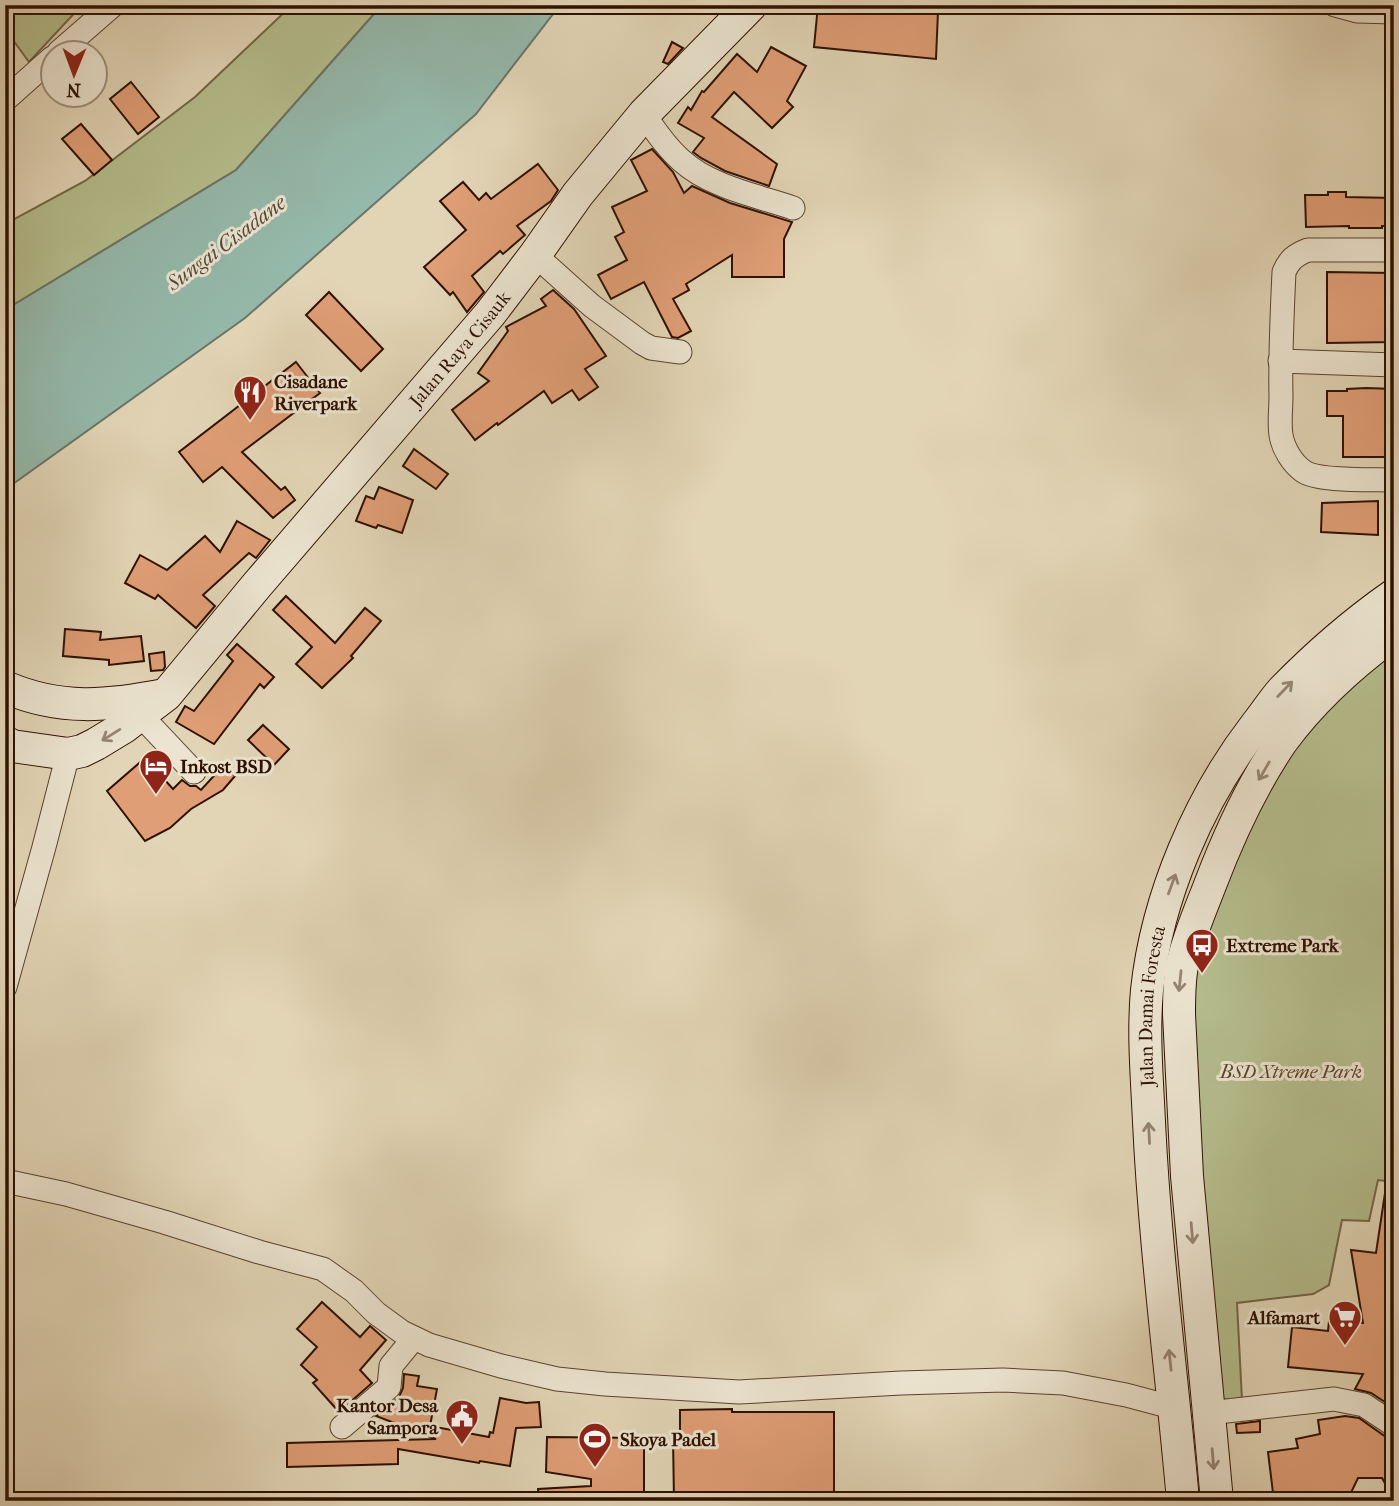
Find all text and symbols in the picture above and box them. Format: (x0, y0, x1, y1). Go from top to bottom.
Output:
north arrow (38, 38, 108, 108)
text: N (66, 79, 81, 101)
water label: Sungai Cisadane (161, 190, 291, 296)
street label: Jalan Raya Cisauk (404, 287, 515, 413)
place label: Cisadane Riverpark (274, 371, 358, 415)
restaurant icon: Cisadane Riverpark (231, 373, 269, 422)
one-way arrow (1277, 681, 1294, 698)
one-way arrow (102, 729, 122, 743)
hotel icon: Inkost BSD (137, 747, 175, 796)
place label: Inkost BSD (180, 756, 273, 778)
one-way arrow (1257, 761, 1271, 781)
one-way arrow (1167, 874, 1179, 896)
street label: Jalan Damai Foresta (1135, 923, 1170, 1089)
bus stop icon: Extreme Park (1183, 926, 1221, 975)
place label: Extreme Park (1226, 935, 1340, 957)
one-way arrow (1173, 970, 1186, 992)
park label: BSD Xtreme Park (1219, 1061, 1362, 1083)
one-way arrow (1143, 1122, 1156, 1145)
one-way arrow (1186, 1221, 1199, 1244)
supermarket icon: Alfamart (1326, 1298, 1364, 1347)
place label: Alfamart (1247, 1307, 1320, 1329)
one-way arrow (1164, 1349, 1177, 1371)
place label: Kantor Desa Sampora (336, 1395, 439, 1439)
public building icon: Kantor Desa Sampora (443, 1397, 481, 1446)
sports icon: Skoya Padel (576, 1420, 614, 1469)
place label: Skoya Padel (620, 1429, 717, 1451)
one-way arrow (1207, 1448, 1220, 1470)

